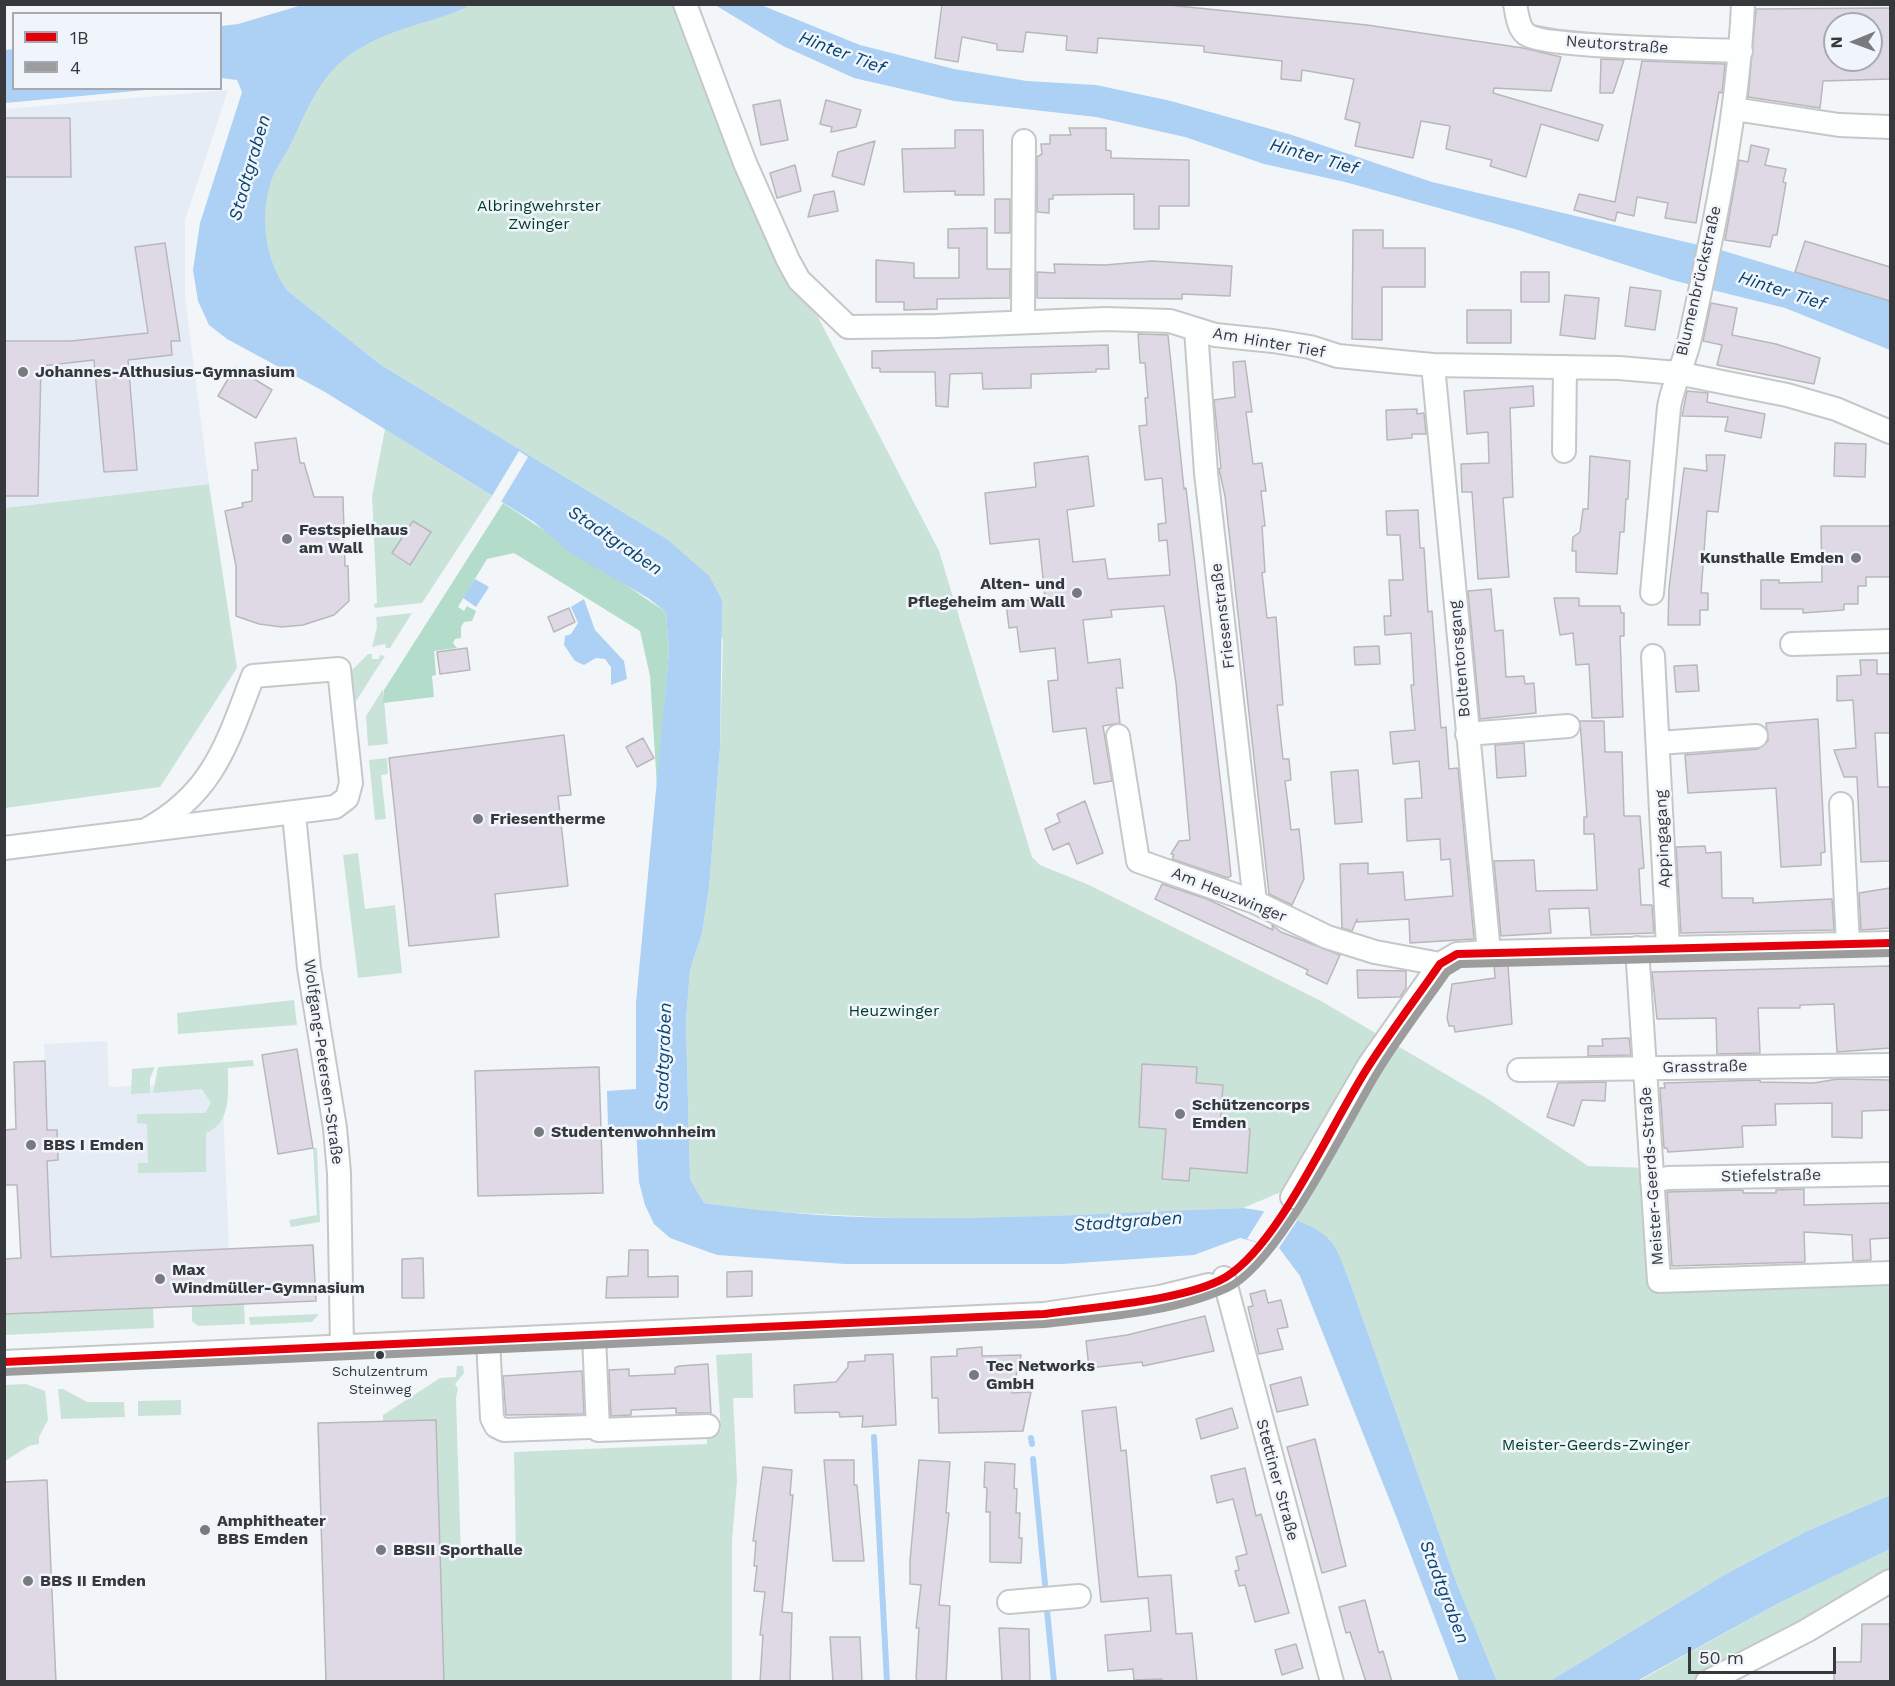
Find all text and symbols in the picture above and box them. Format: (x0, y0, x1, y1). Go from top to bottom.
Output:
legend (12, 12, 222, 90)
north arrow (1823, 12, 1883, 72)
text: 1B (70, 27, 89, 48)
water label: Hinter Tief (796, 27, 888, 79)
street label: Neutorstraße (1565, 32, 1669, 58)
text: N (1827, 36, 1846, 48)
text: 4 (70, 57, 81, 78)
water label: Stadtgraben (225, 113, 275, 223)
water label: Hinter Tief (1267, 134, 1361, 180)
park label: Albringwehrster Zwinger (477, 196, 601, 234)
street label: Blumenbrückstraße (1672, 204, 1726, 358)
water label: Hinter Tief (1735, 267, 1829, 315)
street label: Am Hinter Tief (1211, 324, 1327, 362)
place label: Johannes-Althusius-Gymnasium (35, 362, 295, 382)
marker: Johannes-Althusius-Gymnasium (16, 365, 30, 379)
water label: Stadtgraben (564, 502, 666, 580)
place label: Festspielhaus am Wall (299, 520, 408, 558)
marker: Festspielhaus am Wall (280, 532, 294, 546)
place label: Kunsthalle Emden (1700, 548, 1844, 568)
marker: Kunsthalle Emden (1849, 551, 1863, 565)
street label: Friesenstraße (1207, 562, 1239, 670)
place label: Alten- und Pflegeheim am Wall (908, 574, 1065, 612)
marker: Alten- und Pflegeheim am Wall (1070, 586, 1084, 600)
street label: Boltentorsgang (1445, 600, 1475, 718)
street label: Appingagang (1652, 790, 1674, 888)
place label: Friesentherme (490, 809, 606, 829)
marker: Friesentherme (471, 812, 485, 826)
street label: Am Heuzwinger (1169, 863, 1289, 927)
street label: Wolfgang-Petersen-Straße (299, 958, 347, 1166)
park label: Heuzwinger (848, 1001, 940, 1021)
water label: Stadtgraben (651, 1002, 677, 1112)
street label: Grasstraße (1662, 1057, 1748, 1077)
street label: Meister-Geerds-Straße (1636, 1086, 1668, 1266)
place label: Schützencorps Emden (1192, 1095, 1310, 1133)
marker: Schützencorps Emden (1173, 1107, 1187, 1121)
place label: Studentenwohnheim (551, 1122, 716, 1142)
marker: Studentenwohnheim (532, 1125, 546, 1139)
place label: BBS I Emden (43, 1135, 144, 1155)
marker: BBS I Emden (24, 1138, 38, 1152)
street label: Stiefelstraße (1721, 1166, 1821, 1186)
water label: Stadtgraben (1073, 1207, 1183, 1237)
place label: Max Windmüller-Gymnasium (172, 1260, 365, 1298)
marker: Max Windmüller-Gymnasium (153, 1272, 167, 1286)
marker: Schulzentrum Steinweg (374, 1349, 386, 1361)
place label: Tec Networks GmbH (986, 1356, 1095, 1394)
place label: Schulzentrum Steinweg (332, 1364, 428, 1396)
marker: Tec Networks GmbH (967, 1368, 981, 1382)
street label: Stettiner Straße (1252, 1417, 1302, 1543)
park label: Meister-Geerds-Zwinger (1502, 1435, 1690, 1455)
place label: Amphitheater BBS Emden (217, 1511, 326, 1549)
marker: Amphitheater BBS Emden (198, 1523, 212, 1537)
water label: Stadtgraben (1414, 1537, 1474, 1647)
place label: BBSII Sporthalle (393, 1540, 523, 1560)
marker: BBSII Sporthalle (374, 1543, 388, 1557)
place label: BBS II Emden (40, 1571, 146, 1591)
marker: BBS II Emden (21, 1574, 35, 1588)
scale bar (1691, 1635, 1840, 1673)
text: 50 m (1699, 1647, 1744, 1668)

